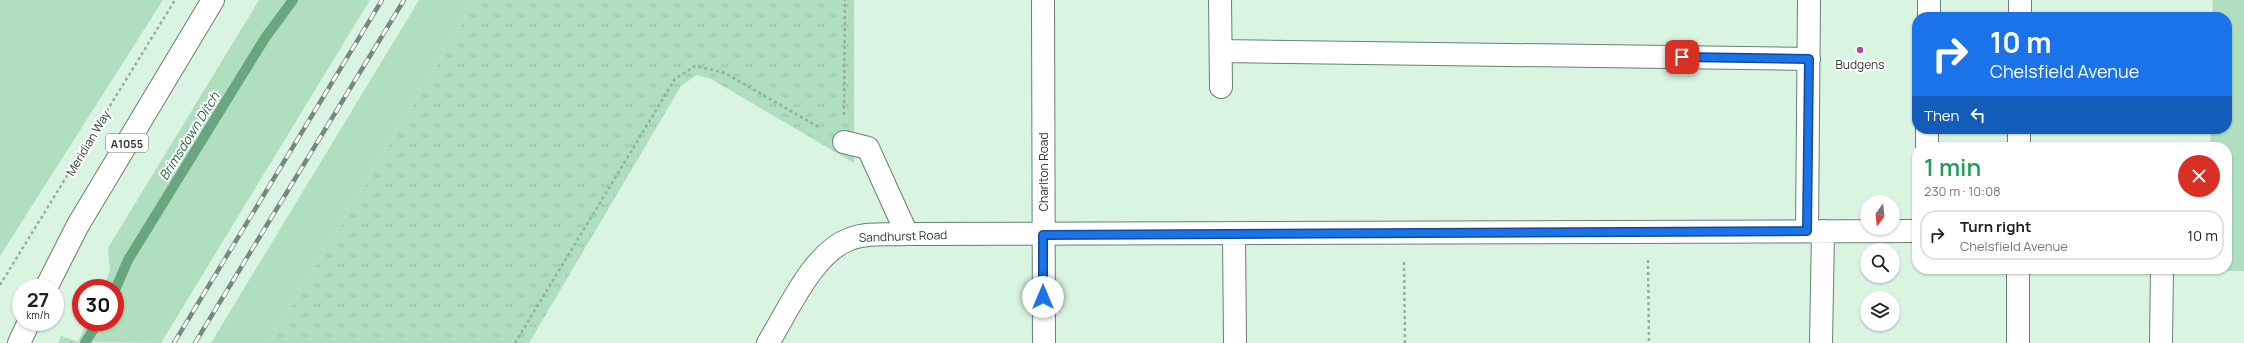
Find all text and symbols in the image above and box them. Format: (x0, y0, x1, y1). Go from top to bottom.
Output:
text: 10 m (1990, 23, 2051, 61)
icon: right (1924, 28, 1976, 80)
pin (1665, 40, 1699, 74)
marker: Budgens (1855, 45, 1865, 55)
icon: arrive (1671, 46, 1693, 68)
place label: Budgens (1836, 56, 1884, 73)
text: Chelsfield Avenue (1990, 59, 2139, 83)
water label: Brimsdown Ditch (155, 87, 224, 183)
icon: left (1967, 104, 1989, 126)
text: Then (1924, 105, 1959, 126)
street label: Meridian Way (62, 106, 115, 179)
street label: Charlton Road (1035, 132, 1052, 212)
road number: A1055 (106, 134, 148, 152)
text: 1 min (1924, 150, 1981, 183)
button: close (2178, 155, 2220, 197)
text: 230 m · 10:08 (1924, 182, 2001, 200)
north arrow (1860, 195, 1900, 235)
map controls (1860, 195, 1900, 331)
text: Turn right (1960, 216, 2031, 237)
icon: right (1926, 224, 1948, 246)
text: 10 m (2187, 225, 2218, 246)
street label: Sandhurst Road (858, 226, 948, 246)
text: Chelsfield Avenue (1960, 237, 2068, 255)
button: search (1860, 243, 1900, 283)
position arrow (1022, 276, 1064, 318)
speed limit sign: 30 (72, 279, 124, 331)
text: 27 (27, 286, 49, 313)
button: layers (1860, 291, 1900, 331)
text: km/h (26, 308, 50, 322)

